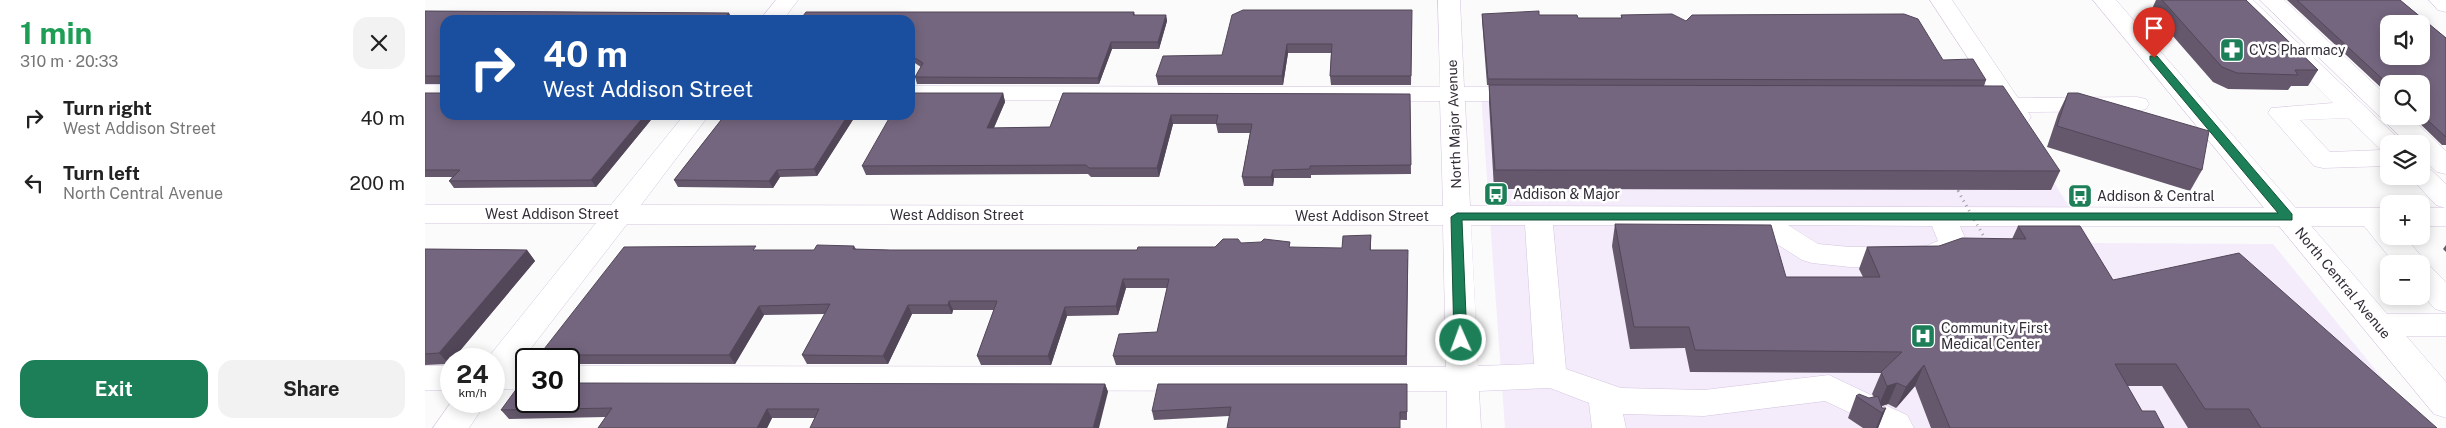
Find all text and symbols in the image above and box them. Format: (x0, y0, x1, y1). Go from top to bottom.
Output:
pin (2133, 7, 2175, 58)
icon: arrive (2140, 14, 2168, 42)
text: 1 min (20, 15, 92, 51)
map controls (2380, 15, 2430, 305)
button: sound (2380, 15, 2430, 65)
button: close (353, 17, 405, 69)
text: 40 m (543, 34, 628, 75)
icon: right (460, 35, 525, 100)
pharmacy icon: CVS Pharmacy (2219, 37, 2245, 63)
place label: CVS Pharmacy (2249, 42, 2346, 58)
text: 310 m · 20:33 (20, 52, 118, 71)
street label: North Major Avenue (1444, 59, 1464, 189)
button: search (2380, 75, 2430, 125)
text: West Addison Street (543, 76, 753, 102)
text: Turn right (63, 97, 152, 119)
icon: right (20, 104, 48, 132)
text: 40 m (360, 107, 405, 129)
text: West Addison Street (63, 119, 216, 138)
button: layers (2380, 135, 2430, 185)
text: Turn left (63, 162, 140, 184)
icon: left (20, 169, 48, 197)
text: 200 m (349, 172, 405, 194)
bus stop icon: Addison & Major (1483, 181, 1509, 207)
bus stop icon: Addison & Central (2067, 183, 2093, 209)
text: North Central Avenue (63, 184, 223, 203)
place label: Addison & Major (1513, 186, 1620, 202)
place label: Addison & Central (2097, 188, 2215, 204)
button: + (2380, 195, 2430, 245)
street label: West Addison Street (485, 206, 619, 222)
street label: West Addison Street (890, 207, 1024, 223)
street label: West Addison Street (1295, 208, 1429, 224)
street label: North Central Avenue (2292, 224, 2394, 342)
button: − (2380, 255, 2430, 305)
position arrow (1434, 313, 1486, 365)
place label: Community First Medical Center (1941, 320, 2048, 352)
hospital icon: Community First Medical Center (1910, 323, 1936, 349)
speed limit sign: 30 (515, 348, 580, 413)
text: 24 (456, 359, 489, 389)
button: Exit (20, 360, 208, 418)
button: Share (218, 360, 405, 418)
text: km/h (458, 386, 487, 400)

